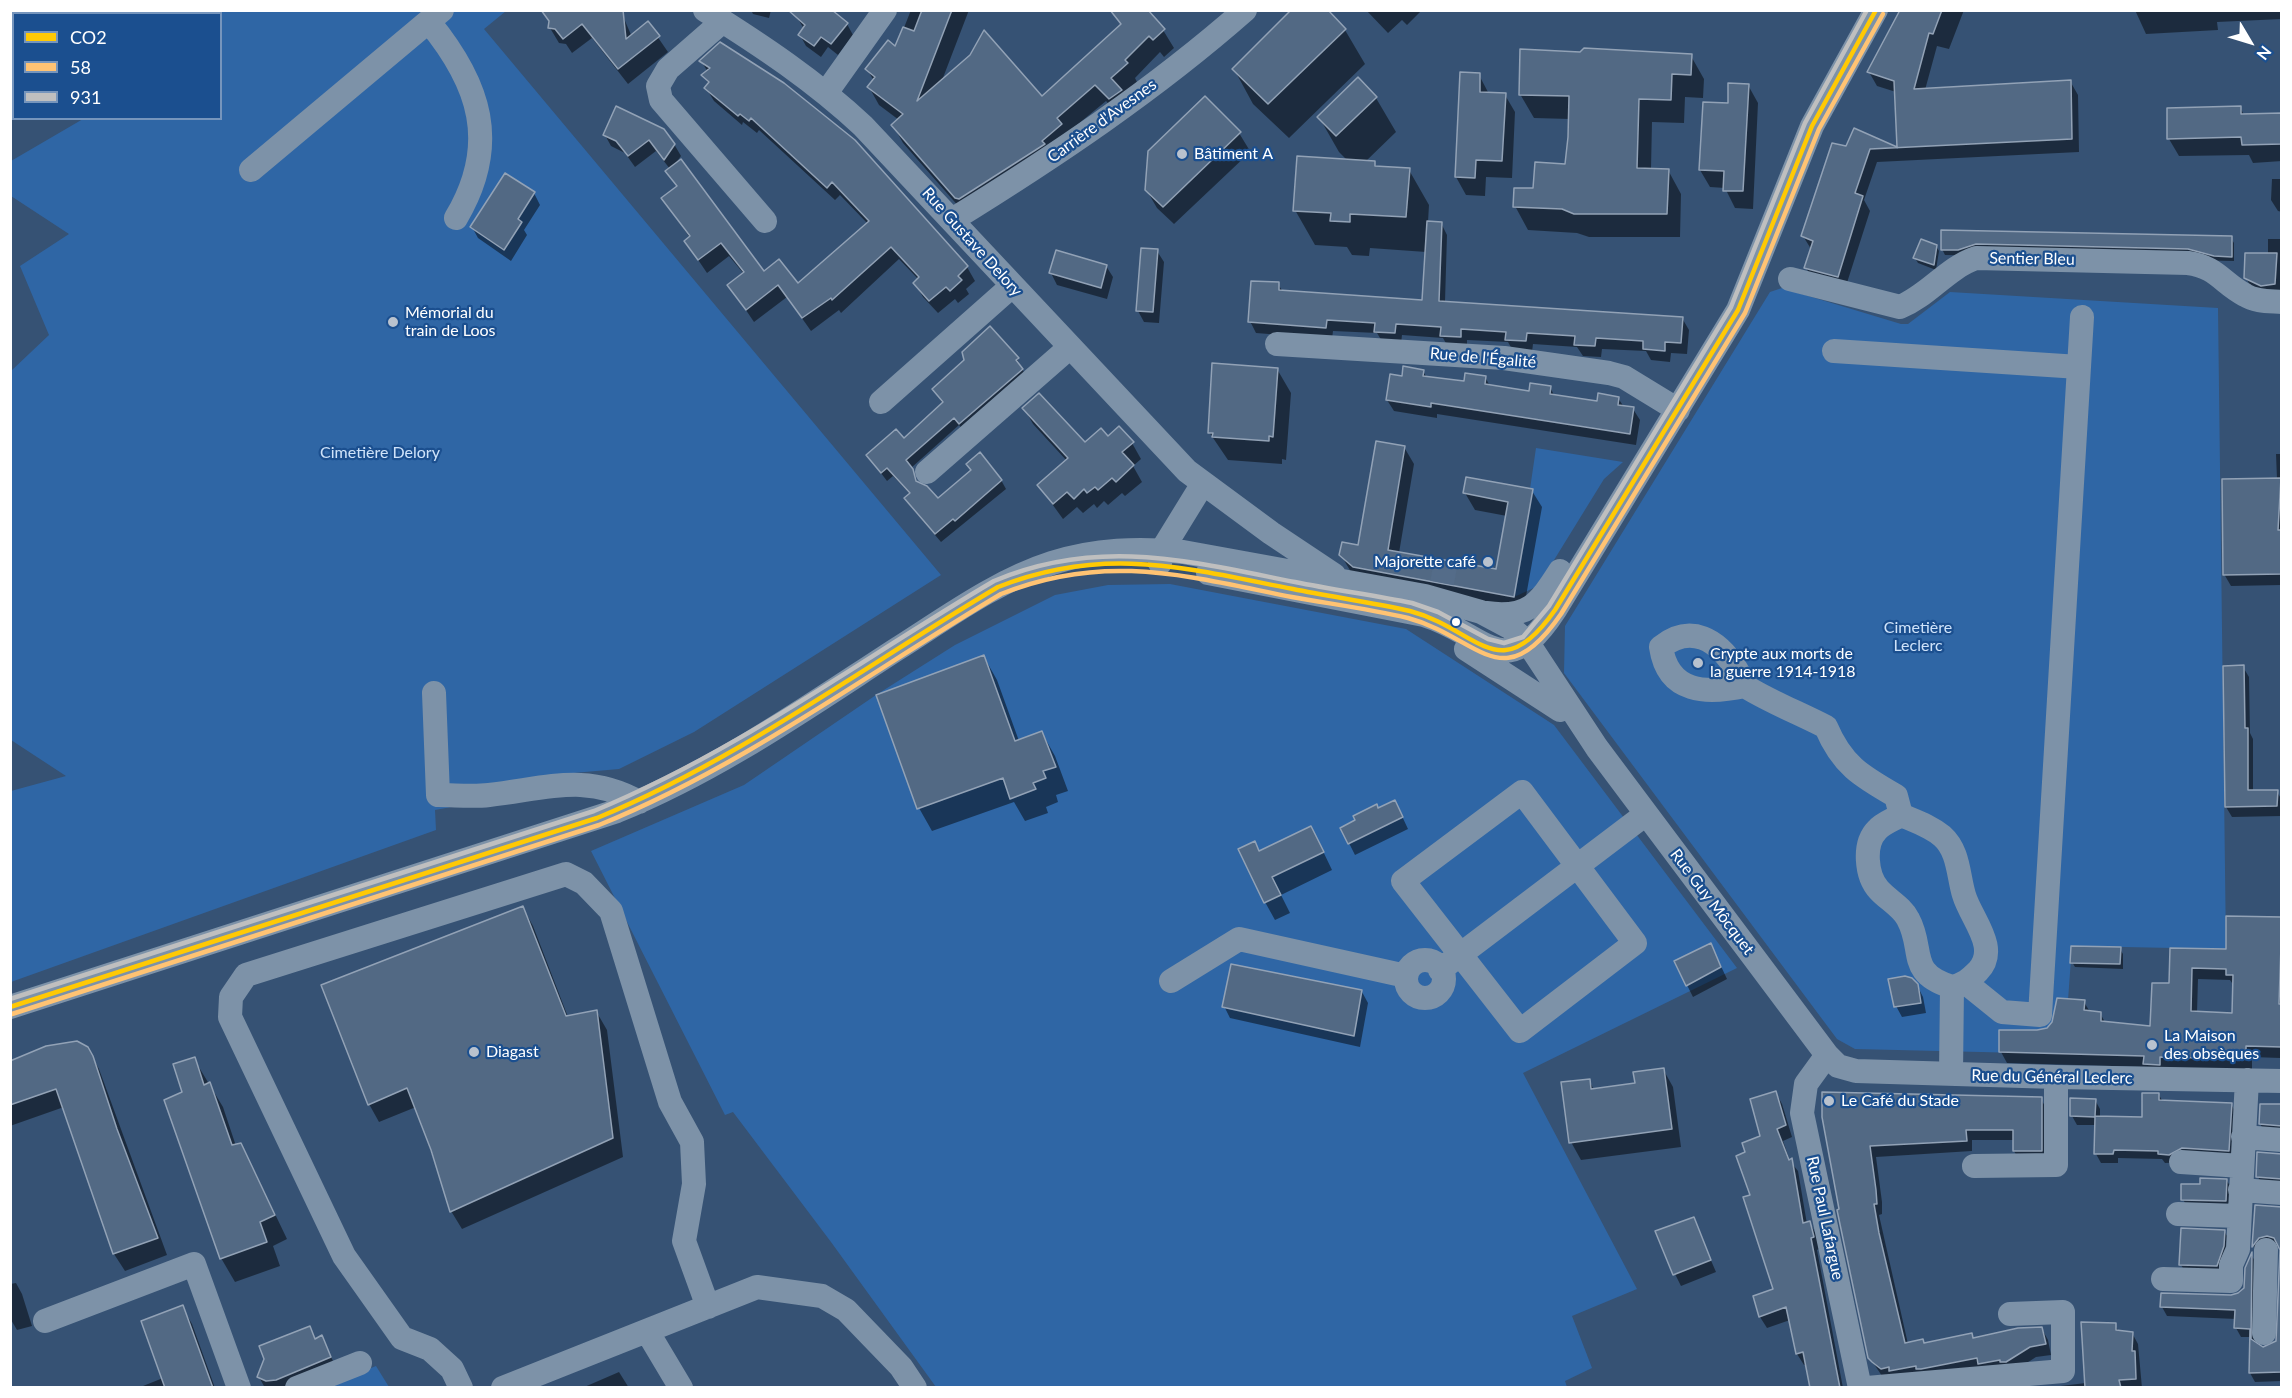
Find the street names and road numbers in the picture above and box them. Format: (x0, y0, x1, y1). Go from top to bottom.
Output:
street label: Carrière d'Avesnes (1044, 75, 1160, 167)
street label: Rue Gustave Delory (918, 184, 1026, 300)
street label: Sentier Bleu (1989, 249, 2075, 269)
street label: Rue de l'Égalité (1429, 344, 1537, 372)
street label: Rue Guy Môcquet (1666, 845, 1758, 959)
street label: Rue du Général Leclerc (1971, 1066, 2133, 1088)
street label: Rue Paul Lafargue (1802, 1154, 1848, 1282)

